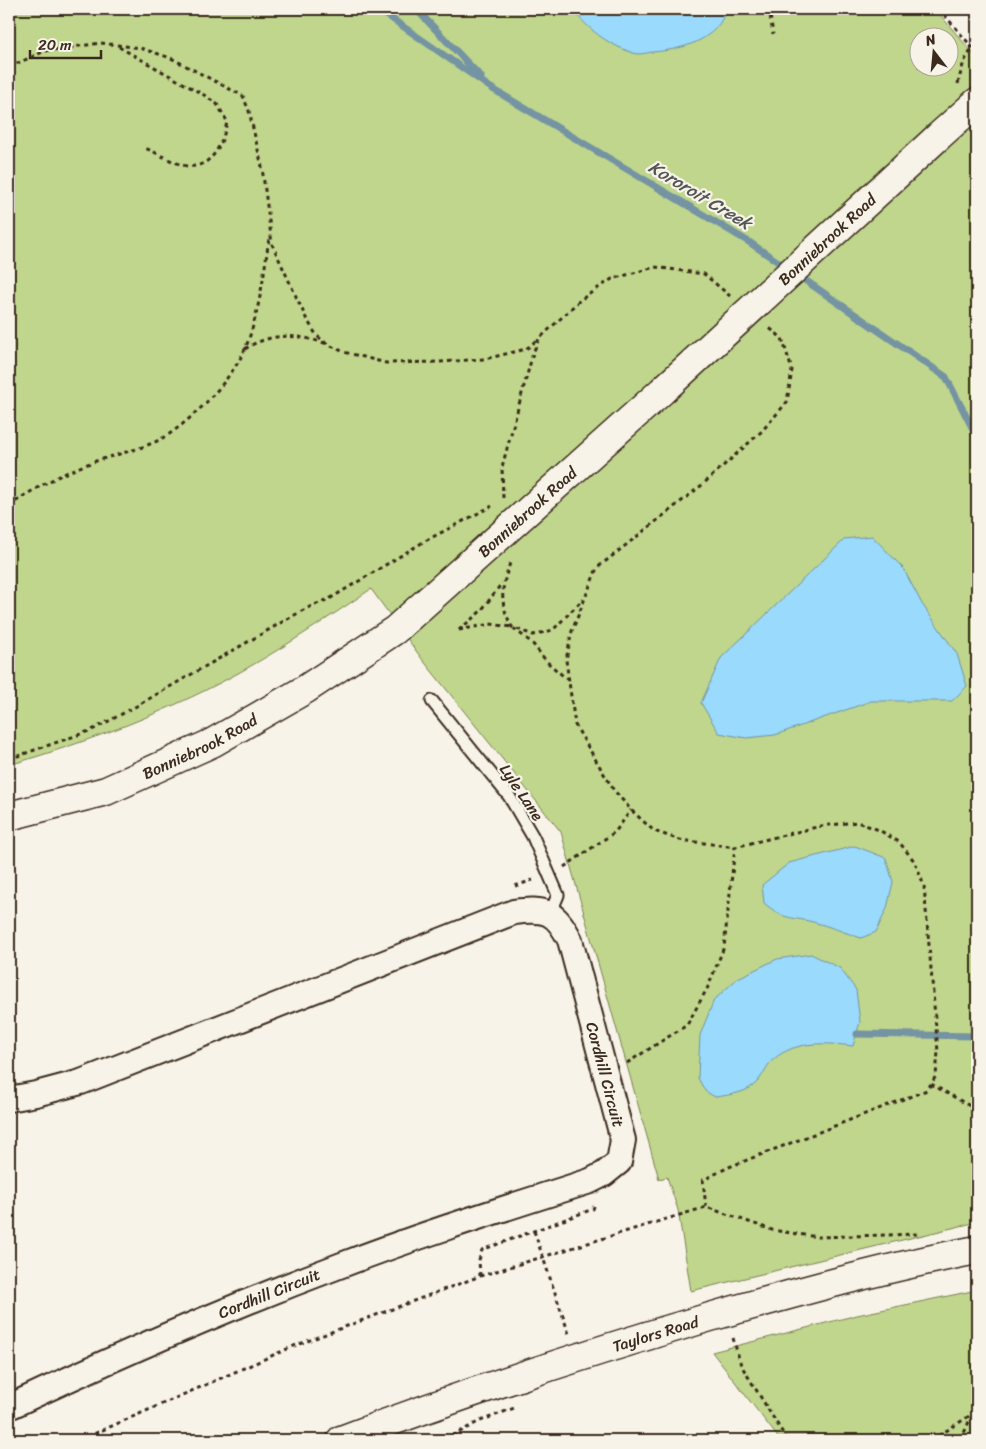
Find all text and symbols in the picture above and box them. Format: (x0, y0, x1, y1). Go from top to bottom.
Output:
text: N (921, 27, 939, 54)
scale bar (30, 28, 101, 60)
north arrow (908, 28, 958, 78)
text: 20 m (38, 32, 72, 58)
water label: Kororoit Creek (642, 151, 760, 240)
street label: Bonniebrook Road (771, 185, 884, 293)
street label: Bonniebrook Road (471, 458, 585, 565)
street label: Bonniebrook Road (137, 705, 265, 788)
street label: Lyle Lane (492, 757, 552, 827)
street label: Cordhill Circuit (577, 1019, 633, 1131)
street label: Cordhill Circuit (214, 1260, 325, 1327)
street label: Taylors Road (609, 1307, 704, 1361)

